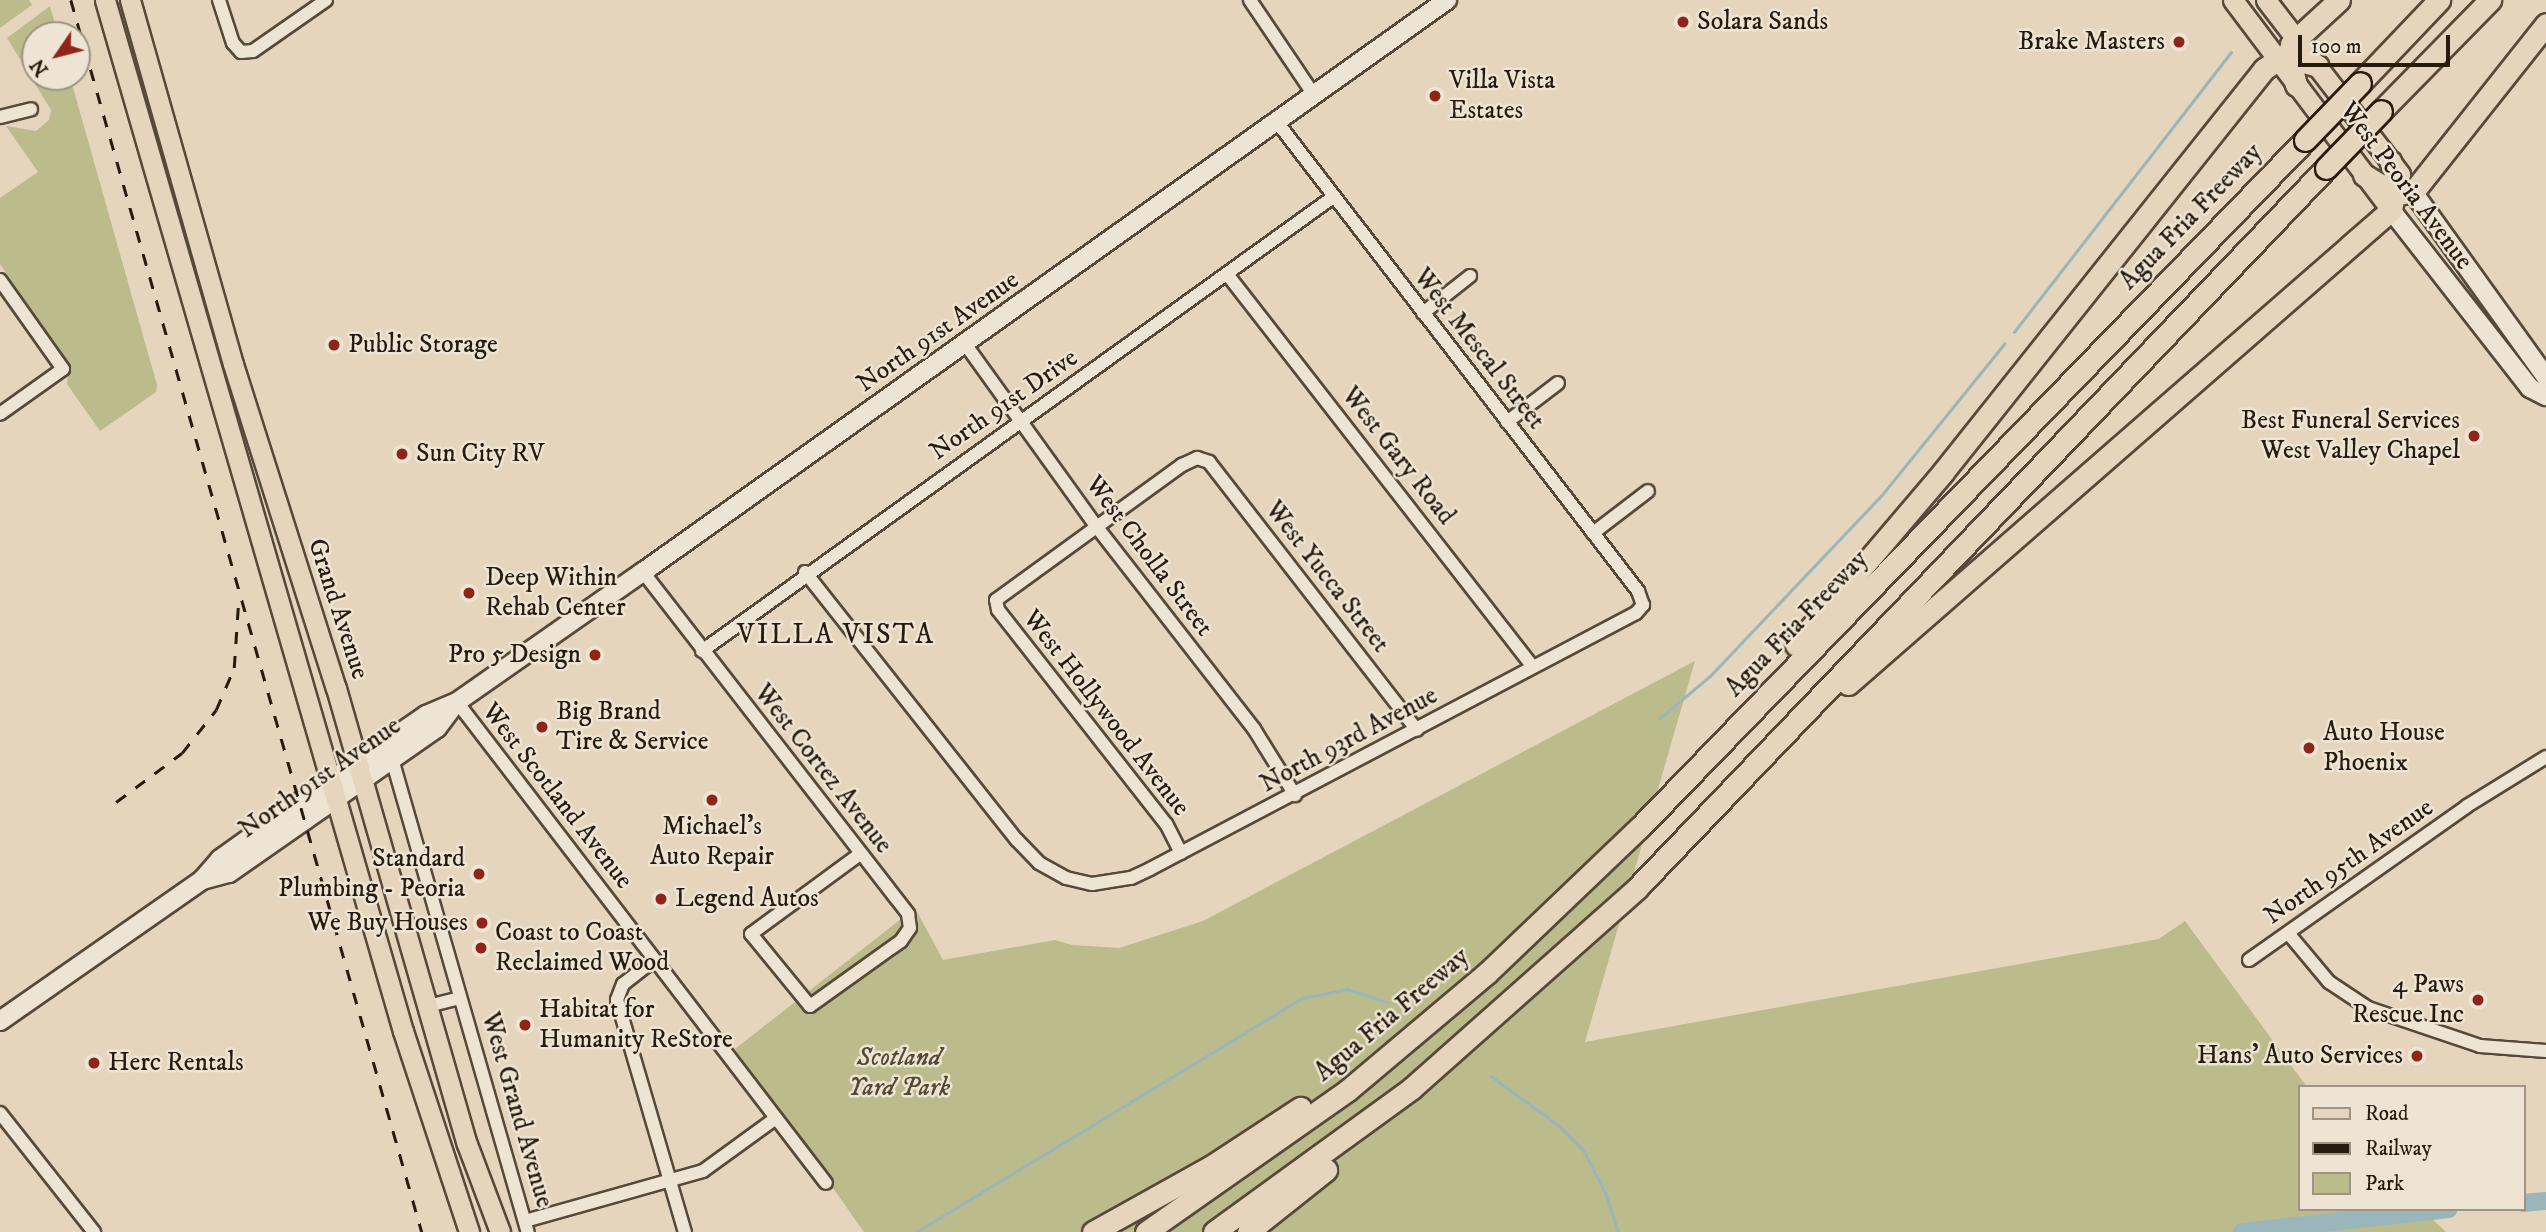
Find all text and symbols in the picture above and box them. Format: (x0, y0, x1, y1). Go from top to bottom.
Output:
place label: Solara Sands (1697, 6, 1828, 38)
marker: Solara Sands (1675, 14, 1691, 30)
north arrow (21, 21, 91, 91)
scale bar (2301, 21, 2453, 65)
place label: Brake Masters (2018, 26, 2165, 58)
marker: Brake Masters (2171, 34, 2187, 50)
text: 100 m (2311, 34, 2362, 60)
text: N (26, 54, 54, 80)
place label: Villa Vista Estates (1449, 65, 1555, 126)
marker: Villa Vista Estates (1427, 88, 1443, 104)
street label: West Peoria Avenue (2333, 96, 2479, 276)
street label: Agua Fria Freeway (2113, 137, 2269, 297)
street label: West Mescal Street (1406, 262, 1552, 436)
street label: North 91st Avenue (851, 265, 1025, 399)
place label: Public Storage (348, 329, 498, 361)
marker: Public Storage (326, 337, 342, 353)
street label: North 91st Drive (924, 342, 1084, 468)
street label: West Gary Road (1334, 381, 1462, 531)
place label: Best Funeral Services West Valley Chapel (2241, 405, 2460, 466)
marker: Best Funeral Services West Valley Chapel (2466, 428, 2482, 444)
place label: Sun City RV (416, 438, 545, 470)
marker: Sun City RV (394, 446, 410, 462)
street label: West Cholla Street (1078, 470, 1220, 642)
street label: West Yucca Street (1258, 495, 1396, 659)
street label: Grand Avenue (301, 535, 375, 683)
street label: Agua Fria Freeway (1719, 544, 1875, 704)
place label: Deep Within Rehab Center (485, 562, 626, 624)
marker: Deep Within Rehab Center (459, 583, 479, 603)
street label: West Hollywood Avenue (1016, 604, 1196, 822)
district label: VILLA VISTA (738, 618, 934, 652)
place label: Pro 5 Design (448, 639, 581, 671)
marker: Pro 5 Design (587, 647, 603, 663)
street label: West Cortez Avenue (747, 678, 899, 860)
street label: North 93rd Avenue (1255, 680, 1443, 800)
place label: Big Brand Tire & Service (556, 696, 708, 758)
street label: West Scotland Avenue (475, 697, 639, 895)
street label: North 91st Avenue (233, 711, 407, 845)
place label: Auto House Phoenix (2323, 717, 2445, 778)
marker: Big Brand Tire & Service (534, 719, 550, 735)
marker: Auto House Phoenix (2301, 740, 2317, 756)
marker: Michael's Auto Repair (704, 792, 720, 808)
street label: North 95th Avenue (2259, 792, 2439, 932)
place label: Michael's Auto Repair (650, 811, 774, 872)
place label: Standard Plumbing - Peoria (278, 843, 465, 904)
marker: Standard Plumbing - Peoria (471, 866, 487, 882)
place label: Legend Autos (675, 883, 819, 915)
marker: Legend Autos (653, 891, 669, 907)
place label: We Buy Houses (307, 907, 468, 939)
marker: We Buy Houses (474, 915, 490, 931)
place label: Coast to Coast Reclaimed Wood (495, 917, 669, 978)
marker: Coast to Coast Reclaimed Wood (473, 940, 489, 956)
street label: Agua Fria Freeway (1309, 941, 1475, 1089)
place label: 4 Paws Rescue Inc (2352, 969, 2464, 1030)
marker: 4 Paws Rescue Inc (2470, 992, 2486, 1008)
place label: Habitat for Humanity ReStore (539, 994, 733, 1056)
street label: West Grand Avenue (474, 1009, 560, 1211)
marker: Habitat for Humanity ReStore (517, 1017, 533, 1033)
place label: Hans' Auto Services (2197, 1040, 2403, 1072)
park label: Scotland Yard Park (848, 1042, 950, 1104)
place label: Herc Rentals (108, 1047, 244, 1079)
marker: Hans' Auto Services (2409, 1048, 2425, 1064)
marker: Herc Rentals (86, 1055, 102, 1071)
legend (2298, 1085, 2525, 1211)
text: Road (2365, 1101, 2409, 1127)
text: Railway (2365, 1136, 2432, 1162)
text: Park (2365, 1171, 2404, 1197)

